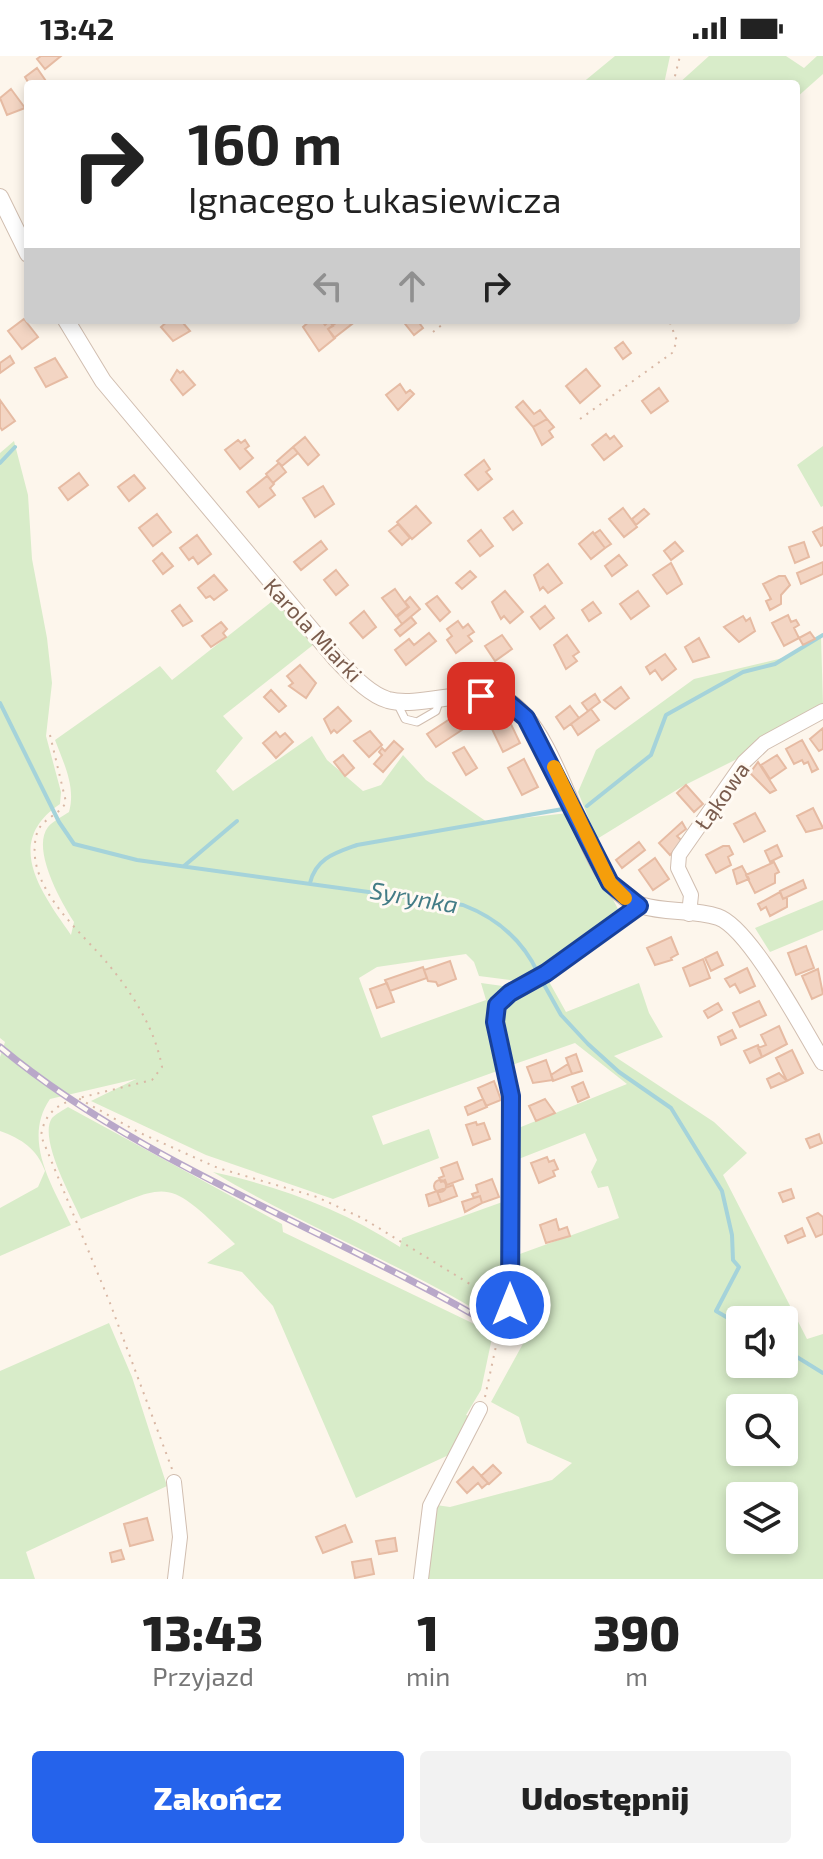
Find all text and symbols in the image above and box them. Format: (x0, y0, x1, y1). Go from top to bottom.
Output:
text: 13:42 (40, 10, 114, 46)
text: 160 m (188, 109, 342, 176)
icon: right (56, 112, 160, 216)
text: Ignacego Łukasiewicza (188, 177, 561, 220)
icon: left (306, 264, 350, 308)
icon: ahead (390, 264, 434, 308)
icon: right (474, 264, 518, 308)
street label: Karola Miarki (259, 572, 368, 686)
pin (447, 662, 515, 730)
icon: arrive (459, 674, 503, 718)
street label: Łąkowa (688, 756, 754, 834)
water label: Syrynka (368, 875, 460, 919)
position arrow (468, 1263, 552, 1347)
map controls (726, 1306, 798, 1554)
button: sound (726, 1306, 798, 1378)
button: search (726, 1394, 798, 1466)
button: layers (726, 1482, 798, 1554)
text: 13:43 (143, 1603, 263, 1661)
text: 1 (417, 1603, 439, 1661)
text: 390 (593, 1603, 680, 1661)
text: Przyjazd (152, 1660, 254, 1691)
text: min (406, 1660, 450, 1691)
text: m (625, 1660, 648, 1691)
button: Zakończ (32, 1751, 404, 1843)
button: Udostępnij (420, 1751, 791, 1843)

